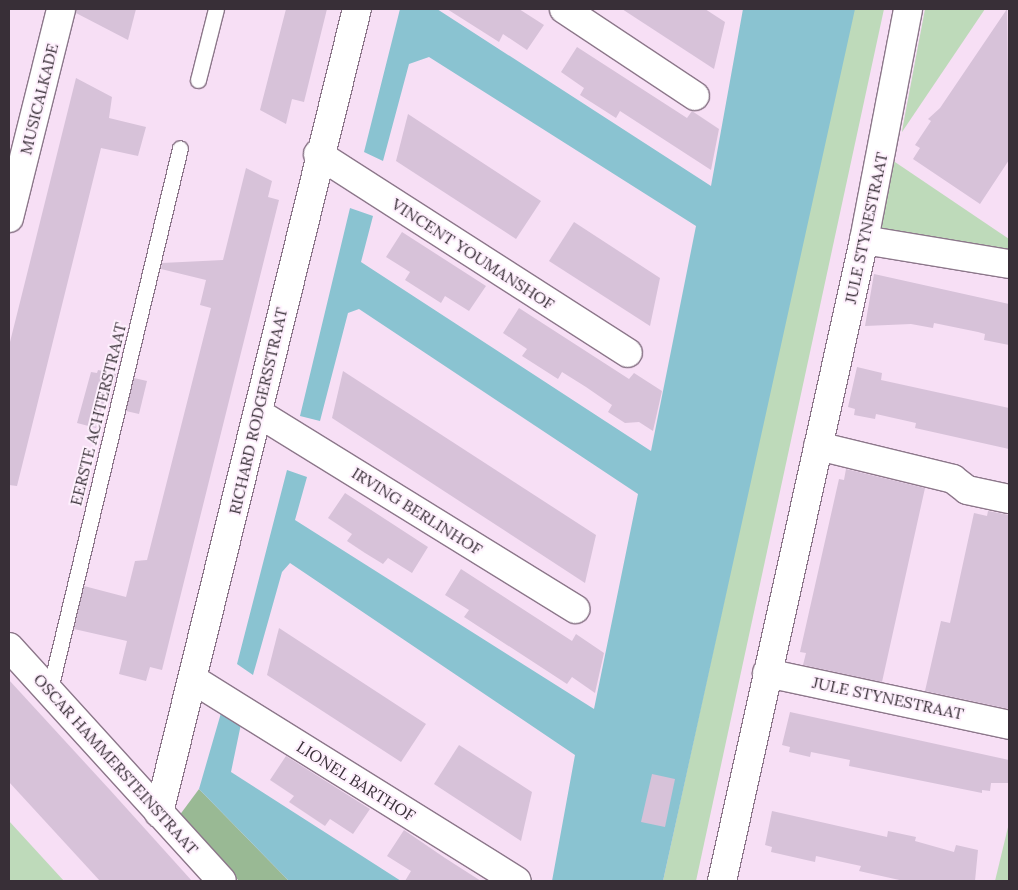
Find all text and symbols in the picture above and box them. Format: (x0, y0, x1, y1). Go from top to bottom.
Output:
street label: MUSICALKADE (16, 41, 62, 157)
street label: JULE STYNESTRAAT (841, 151, 891, 305)
street label: VINCENT YOUMANSHOF (388, 194, 558, 314)
street label: RICHARD RODGERSSTRAAT (225, 306, 291, 516)
street label: EERSTE ACHTERSTRAAT (66, 320, 130, 508)
street label: IRVING BERLINHOF (348, 463, 486, 559)
street label: OSCAR HAMMERSTEINSTRAAT (30, 670, 202, 858)
street label: JULE STYNESTRAAT (811, 673, 965, 723)
street label: LIONEL BARTHOF (293, 737, 419, 825)

